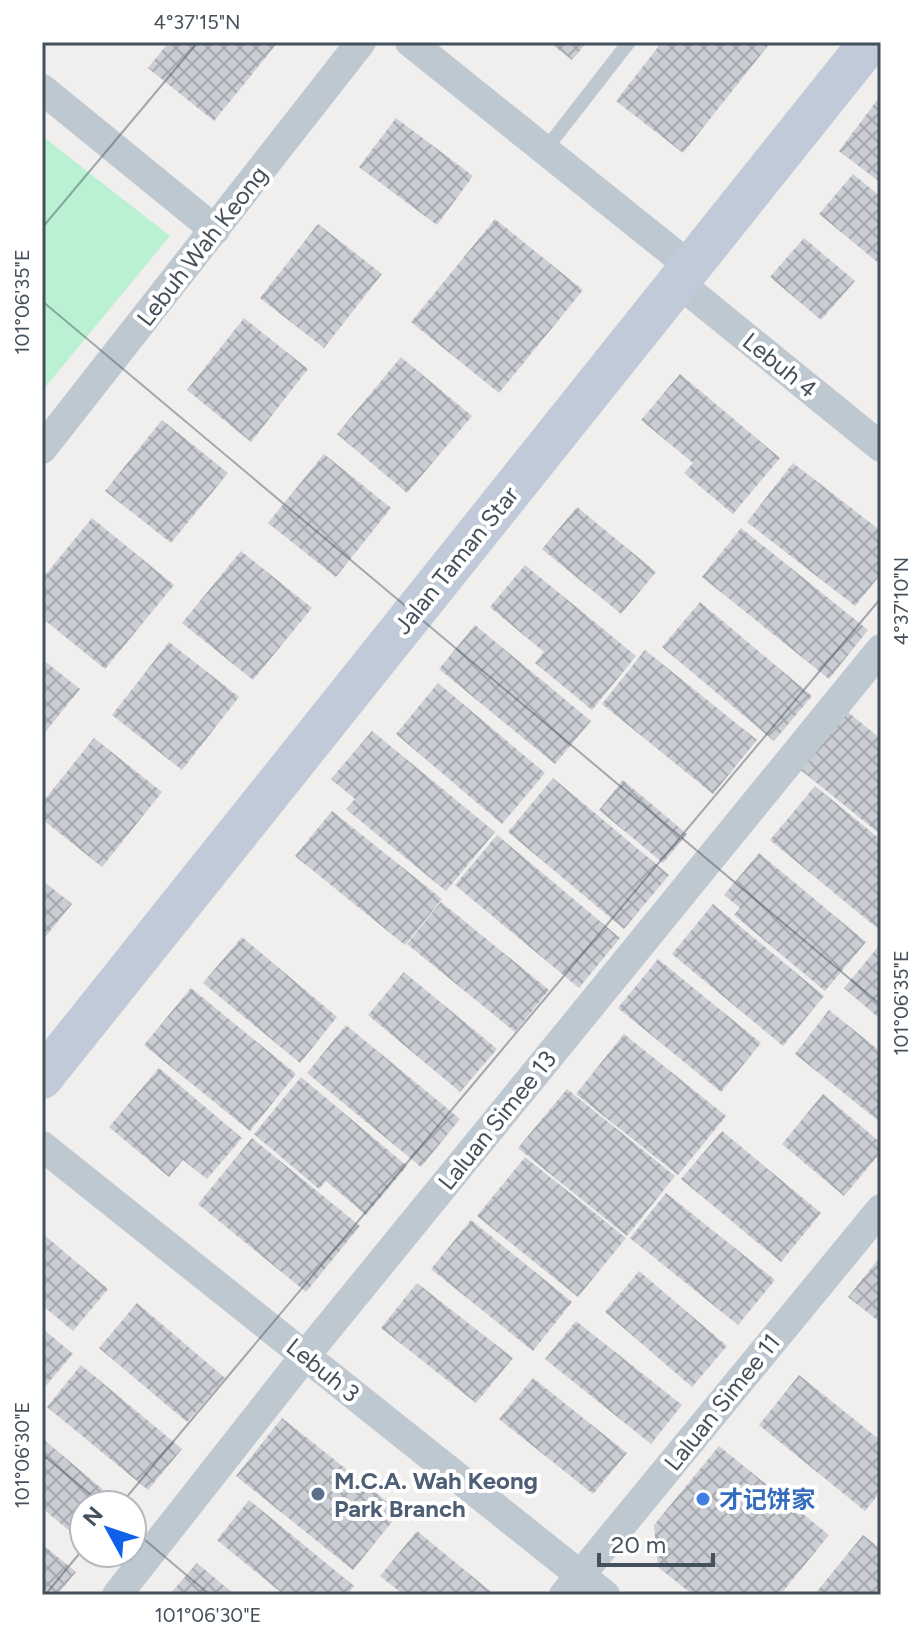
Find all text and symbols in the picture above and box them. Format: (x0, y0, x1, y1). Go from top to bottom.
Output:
text: 4°37'15"N (153, 10, 241, 34)
street label: Lebuh Wah Keong (131, 160, 273, 332)
text: 101°06'35"E (10, 249, 34, 355)
street label: Lebuh 4 (737, 326, 823, 404)
street label: Jalan Taman Star (388, 480, 524, 640)
text: 4°37'10"N (889, 557, 913, 645)
text: 101°06'35"E (889, 950, 913, 1056)
street label: Laluan Simee 13 (432, 1045, 562, 1195)
street label: Laluan Simee 11 (658, 1328, 786, 1476)
street label: Lebuh 3 (281, 1332, 365, 1408)
text: 101°06'30"E (10, 1402, 34, 1508)
place label: M.C.A. Wah Keong Park Branch (334, 1466, 538, 1523)
marker: M.C.A. Wah Keong Park Branch (309, 1485, 327, 1503)
place label: 才记饼家 (719, 1485, 815, 1514)
north arrow (68, 1489, 148, 1569)
marker: 才记饼家 (694, 1490, 712, 1508)
text: N (77, 1501, 109, 1532)
scale bar (599, 1517, 713, 1567)
text: 20 m (611, 1530, 666, 1559)
text: 101°06'30"E (155, 1603, 261, 1627)

